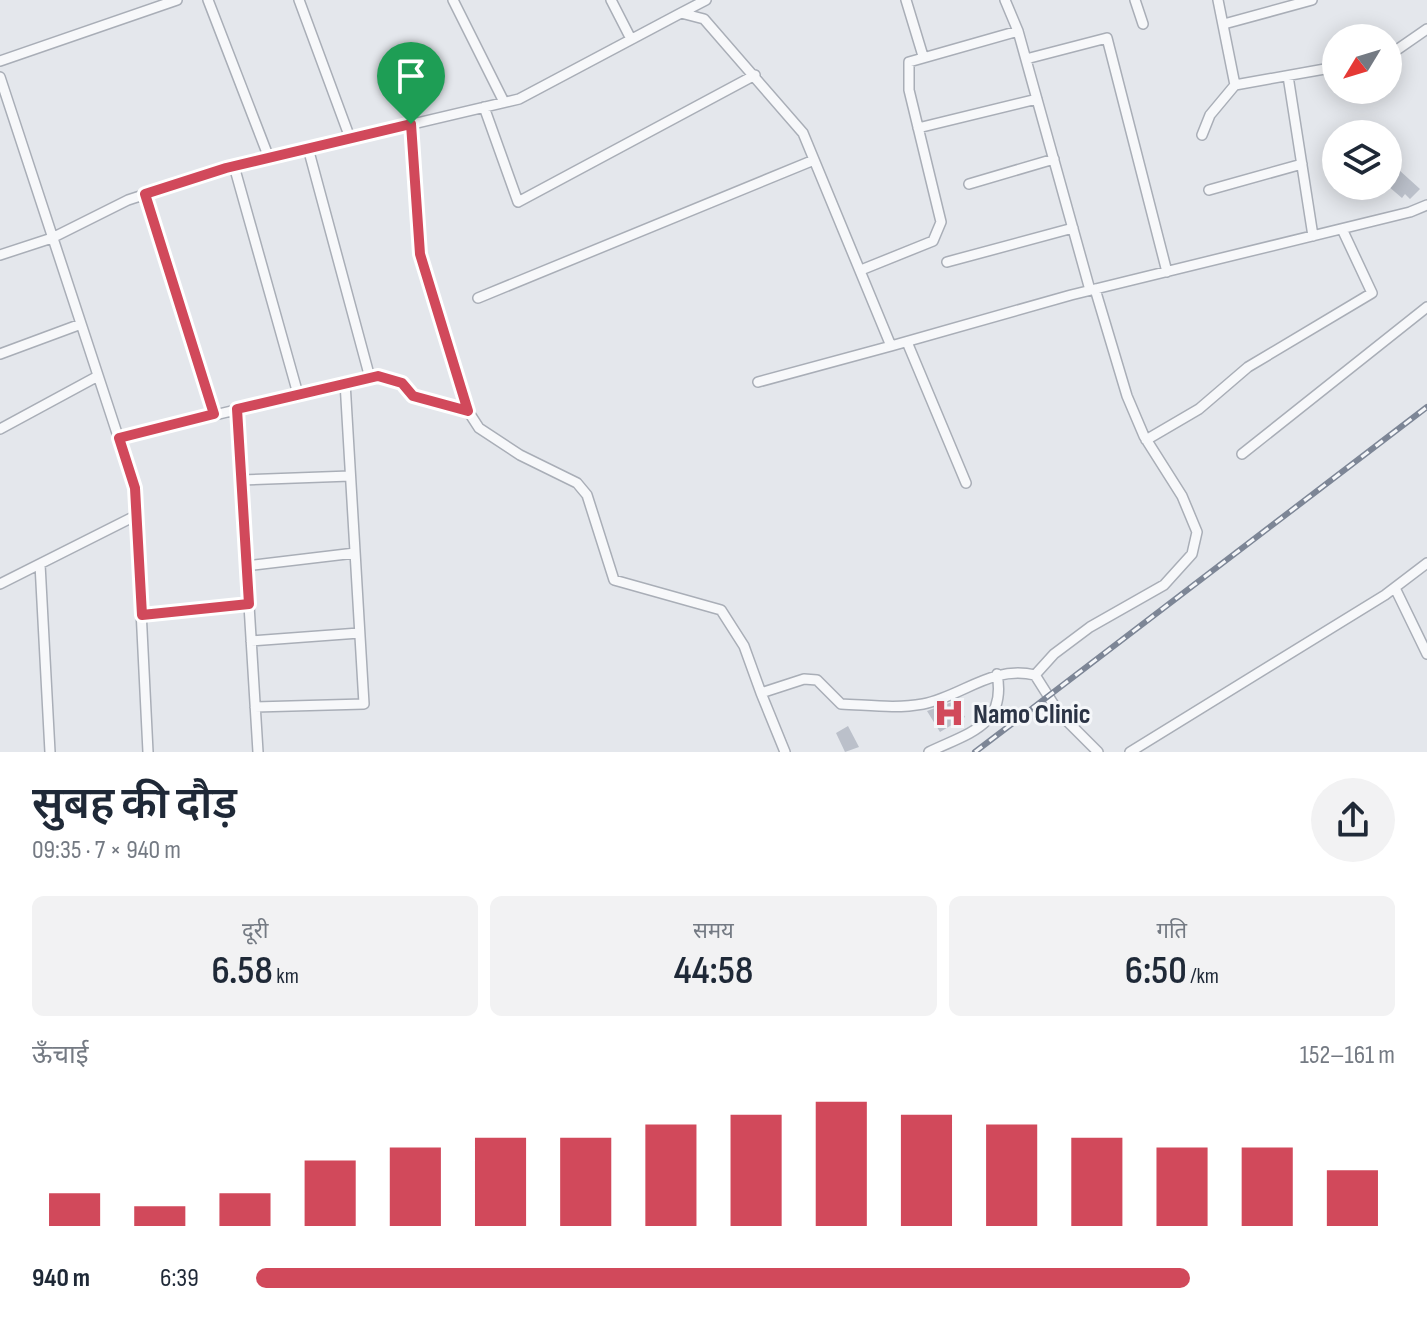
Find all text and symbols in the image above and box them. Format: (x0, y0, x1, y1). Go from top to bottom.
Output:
north arrow (1322, 24, 1402, 104)
map controls (1322, 24, 1402, 200)
pin (377, 42, 445, 124)
icon: arrive (389, 54, 433, 98)
button: layers (1322, 120, 1402, 200)
hospital icon: Namo Clinic (932, 696, 966, 730)
place label: Namo Clinic (973, 698, 1091, 731)
text: सुबह की दौड़ (32, 778, 237, 831)
button: share (1311, 778, 1395, 862)
text: 09:35 · 7 × 940 m (32, 835, 181, 866)
text: दूरी (242, 918, 268, 945)
text: समय (693, 918, 734, 945)
text: गति (1157, 918, 1187, 945)
text: 6.58 (212, 947, 273, 995)
text: 44:58 (674, 947, 753, 995)
text: 6:50 (1125, 947, 1187, 995)
text: km (273, 963, 299, 990)
text: /km (1187, 963, 1219, 990)
text: ऊँचाई (32, 1040, 88, 1071)
text: 152–161 m (1300, 1040, 1395, 1071)
text: 940 m (32, 1263, 90, 1294)
text: 6:39 (160, 1263, 199, 1294)

